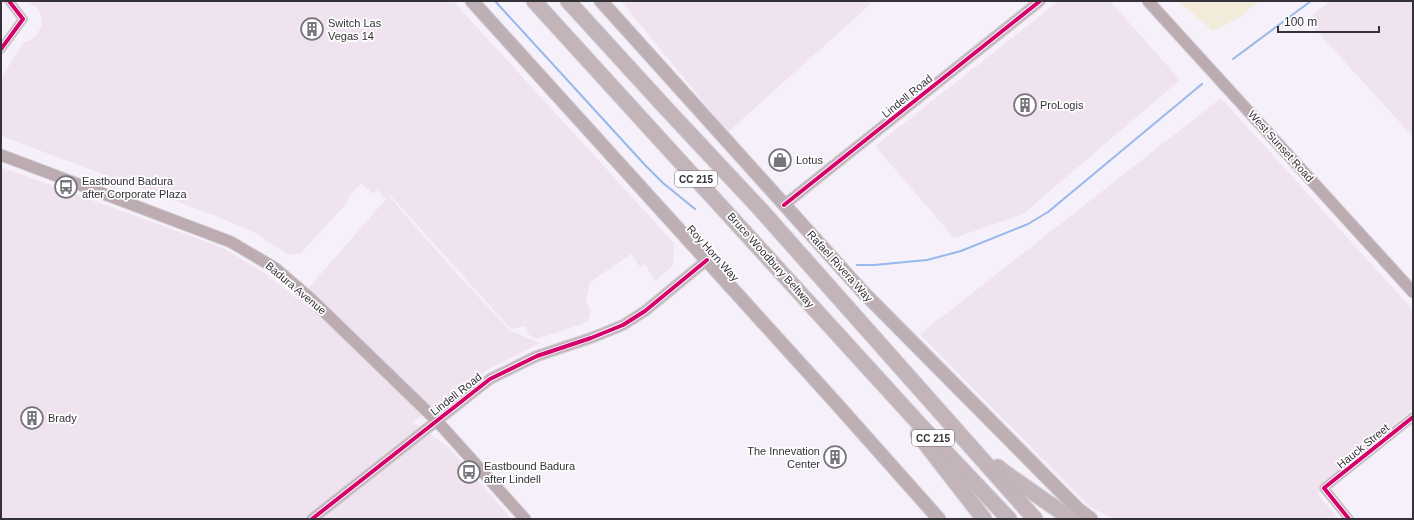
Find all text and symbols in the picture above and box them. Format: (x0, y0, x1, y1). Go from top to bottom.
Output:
scale bar (1278, 8, 1379, 34)
text: 100 m (1284, 15, 1317, 29)
building icon: Switch Las Vegas 14 (299, 16, 325, 42)
place label: Switch Las Vegas 14 (328, 17, 382, 42)
street label: Lindell Road (879, 72, 935, 120)
building icon: ProLogis (1012, 92, 1038, 118)
place label: ProLogis (1040, 99, 1084, 111)
street label: West Sunset Road (1246, 108, 1316, 184)
shop icon: Lotus (767, 147, 793, 173)
place label: Lotus (796, 154, 823, 166)
road number: CC 215 (675, 171, 717, 187)
bus stop icon: Eastbound Badura after Corporate Plaza (53, 174, 79, 200)
place label: Eastbound Badura after Corporate Plaza (82, 175, 187, 200)
street label: Bruce Woodbury Beltway (725, 210, 817, 310)
street label: Roy Horn Way (685, 223, 742, 284)
street label: Rafael Rivera Way (805, 228, 875, 304)
street label: Badura Avenue (263, 259, 329, 317)
street label: Lindell Road (428, 370, 484, 418)
building icon: Brady (19, 405, 45, 431)
place label: Brady (48, 412, 77, 424)
street label: Hauck Street (1335, 421, 1391, 471)
road number: CC 215 (912, 430, 954, 446)
building icon: The Innevation Center (822, 444, 848, 470)
place label: The Innevation Center (747, 445, 820, 470)
bus stop icon: Eastbound Badura after Lindell (456, 459, 482, 485)
place label: Eastbound Badura after Lindell (484, 460, 576, 485)

